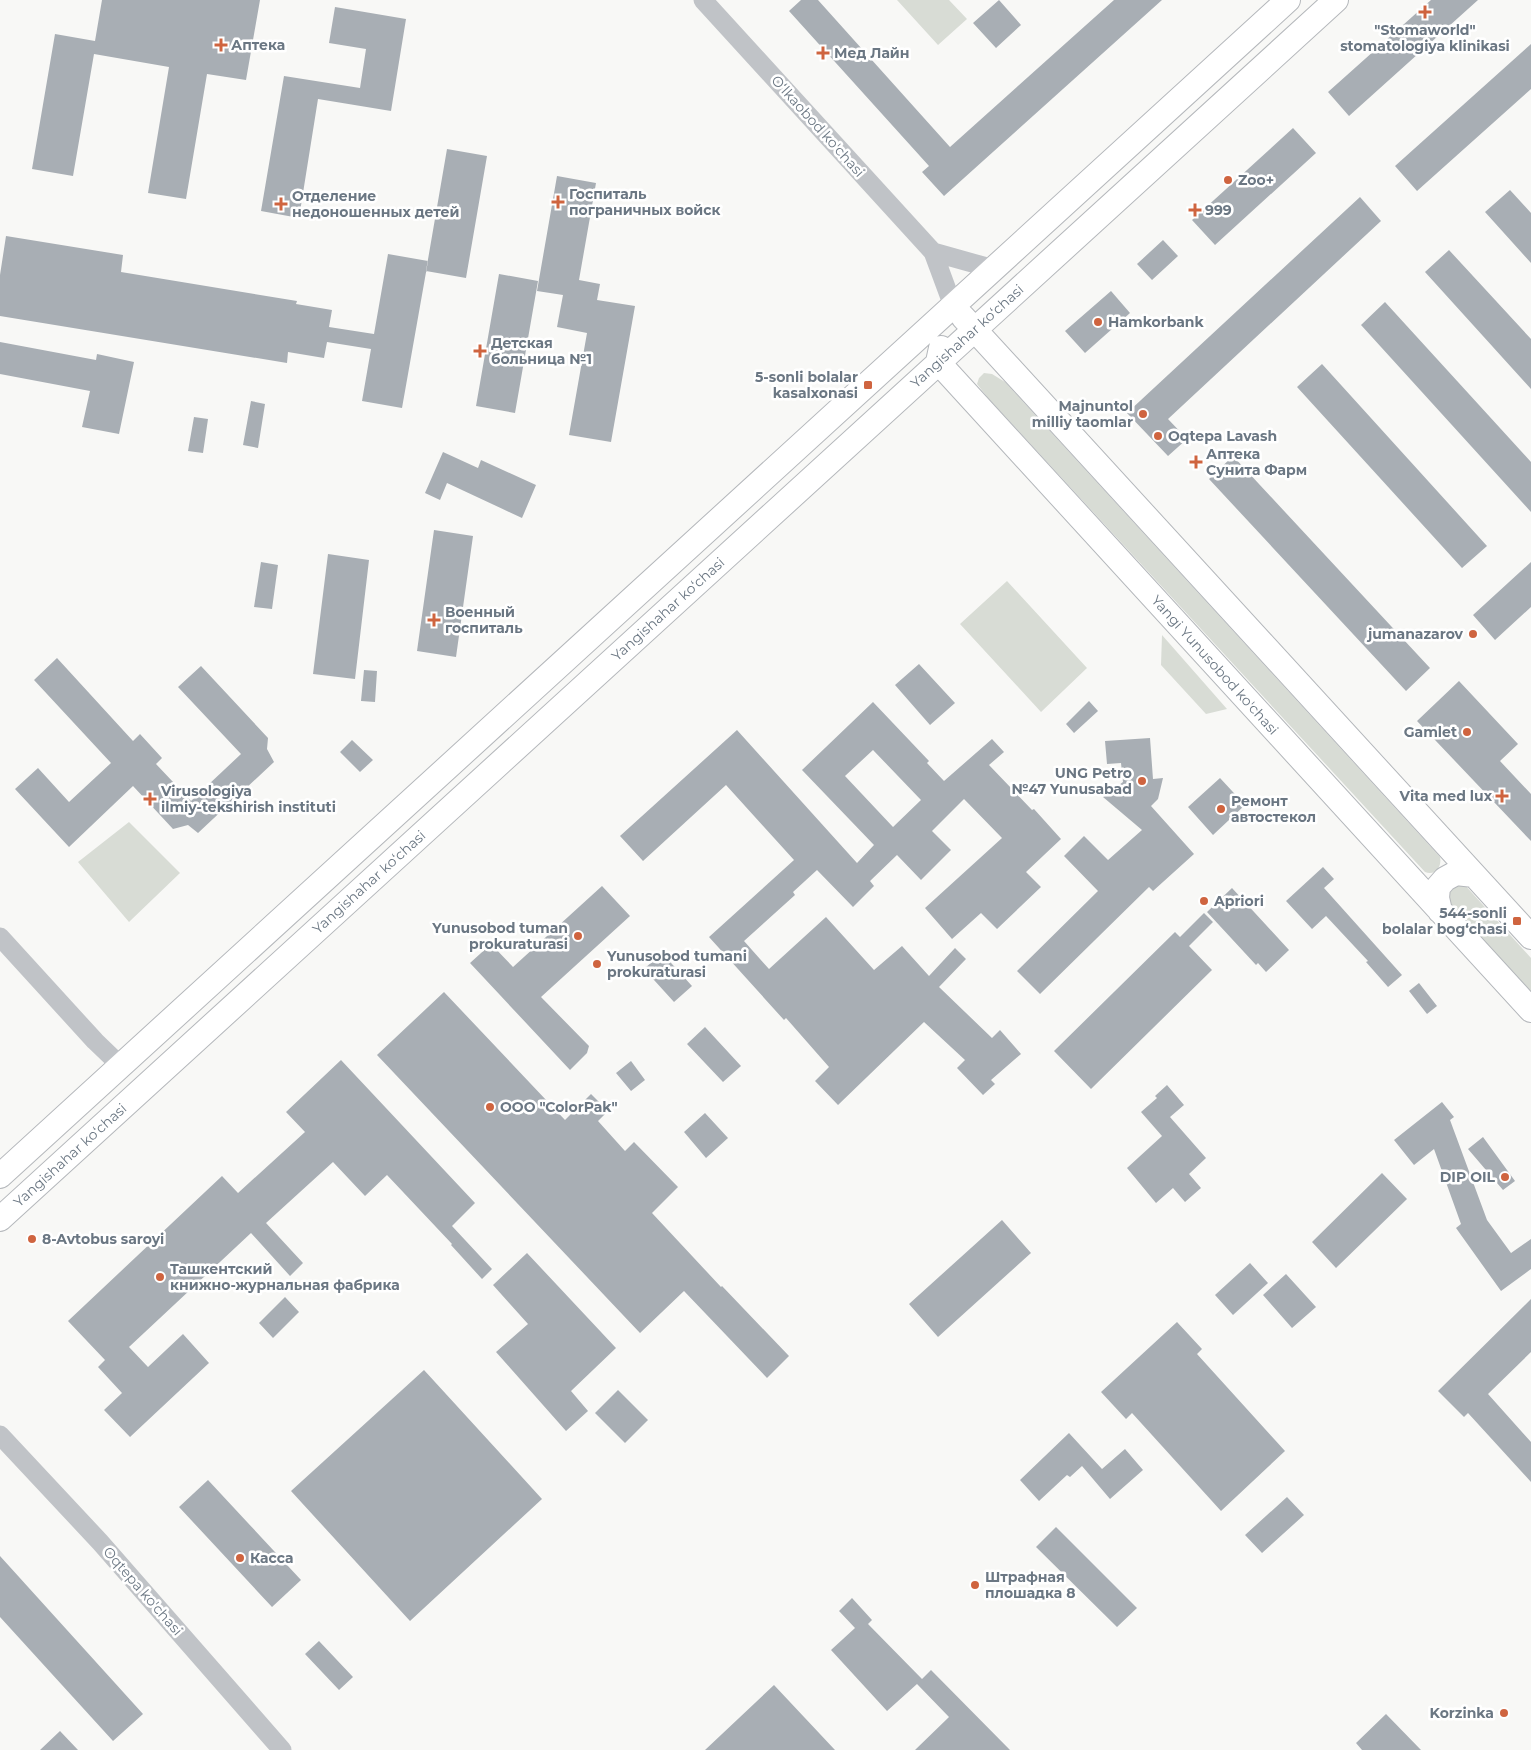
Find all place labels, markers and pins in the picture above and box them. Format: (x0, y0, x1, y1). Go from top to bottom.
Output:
marker: "Stomaworld" stomatologiya klinikasi (1418, 5, 1432, 19)
place label: "Stomaworld" stomatologiya klinikasi (1340, 21, 1510, 55)
place label: Аптека (231, 36, 285, 54)
marker: Аптека (215, 39, 227, 51)
place label: Мед Лайн (834, 44, 910, 62)
marker: Мед Лайн (816, 46, 830, 60)
place label: Zoo+ (1238, 171, 1274, 189)
marker: Zoo+ (1222, 174, 1234, 186)
place label: Госпиталь пограничных войск (569, 185, 721, 219)
place label: Отделение недоношенных детей (292, 187, 459, 221)
marker: Госпиталь пограничных войск (551, 195, 565, 209)
marker: Отделение недоношенных детей (274, 197, 288, 211)
place label: 999 (1205, 201, 1232, 219)
marker: 999 (1189, 204, 1201, 216)
place label: Hamkorbank (1108, 313, 1204, 331)
marker: Hamkorbank (1092, 316, 1104, 328)
place label: Детская больница №1 (491, 334, 592, 368)
marker: Детская больница №1 (473, 344, 487, 358)
place label: 5-sonli bolalar kasalxonasi (755, 368, 858, 402)
marker: 5-sonli bolalar kasalxonasi (862, 379, 874, 391)
place label: Majnuntol milliy taomlar (1032, 397, 1133, 431)
marker: Majnuntol milliy taomlar (1137, 408, 1149, 420)
place label: Oqtepa Lavash (1168, 427, 1277, 445)
marker: Oqtepa Lavash (1152, 430, 1164, 442)
place label: Аптека Сунита Фарм (1206, 445, 1307, 479)
marker: Аптека Сунита Фарм (1190, 456, 1202, 468)
place label: Военный госпиталь (445, 603, 523, 637)
marker: Военный госпиталь (427, 613, 441, 627)
place label: jumanazarov (1366, 625, 1464, 643)
marker: jumanazarov (1467, 628, 1479, 640)
place label: Gamlet (1404, 723, 1457, 741)
marker: Gamlet (1461, 726, 1473, 738)
place label: UNG Petro №47 Yunusabad (1012, 764, 1132, 798)
marker: UNG Petro №47 Yunusabad (1136, 775, 1148, 787)
place label: Virusologiya ilmiy-tekshirish instituti (160, 782, 336, 816)
place label: Vita med lux (1399, 787, 1493, 805)
marker: Vita med lux (1496, 790, 1508, 802)
marker: Virusologiya ilmiy-tekshirish instituti (143, 792, 157, 806)
place label: Ремонт автостекол (1231, 792, 1316, 826)
marker: Ремонт автостекол (1215, 803, 1227, 815)
place label: Apriori (1213, 892, 1264, 910)
marker: Apriori (1198, 895, 1210, 907)
place label: 544-sonli bolalar bogʻchasi (1382, 904, 1507, 938)
marker: 544-sonli bolalar bogʻchasi (1511, 915, 1523, 927)
place label: Yunusobod tuman prokuraturasi (431, 919, 568, 953)
marker: Yunusobod tuman prokuraturasi (572, 930, 584, 942)
place label: Yunusobod tumani prokuraturasi (606, 947, 747, 981)
marker: Yunusobod tumani prokuraturasi (591, 958, 603, 970)
place label: OOO "ColorPak" (500, 1098, 618, 1116)
marker: OOO "ColorPak" (484, 1101, 496, 1113)
place label: DIP OIL (1440, 1168, 1496, 1186)
marker: DIP OIL (1499, 1171, 1511, 1183)
place label: 8-Avtobus saroyi (42, 1230, 164, 1248)
marker: 8-Avtobus saroyi (26, 1233, 38, 1245)
place label: Ташкентский книжно-журнальная фабрика (170, 1260, 400, 1294)
marker: Ташкентский книжно-журнальная фабрика (154, 1271, 166, 1283)
place label: Касса (250, 1549, 293, 1567)
marker: Касса (234, 1552, 246, 1564)
place label: Штрафная плошадка 8 (985, 1568, 1075, 1602)
marker: Штрафная плошадка 8 (969, 1579, 981, 1591)
place label: Korzinka (1430, 1704, 1494, 1722)
marker: Korzinka (1498, 1707, 1510, 1719)

